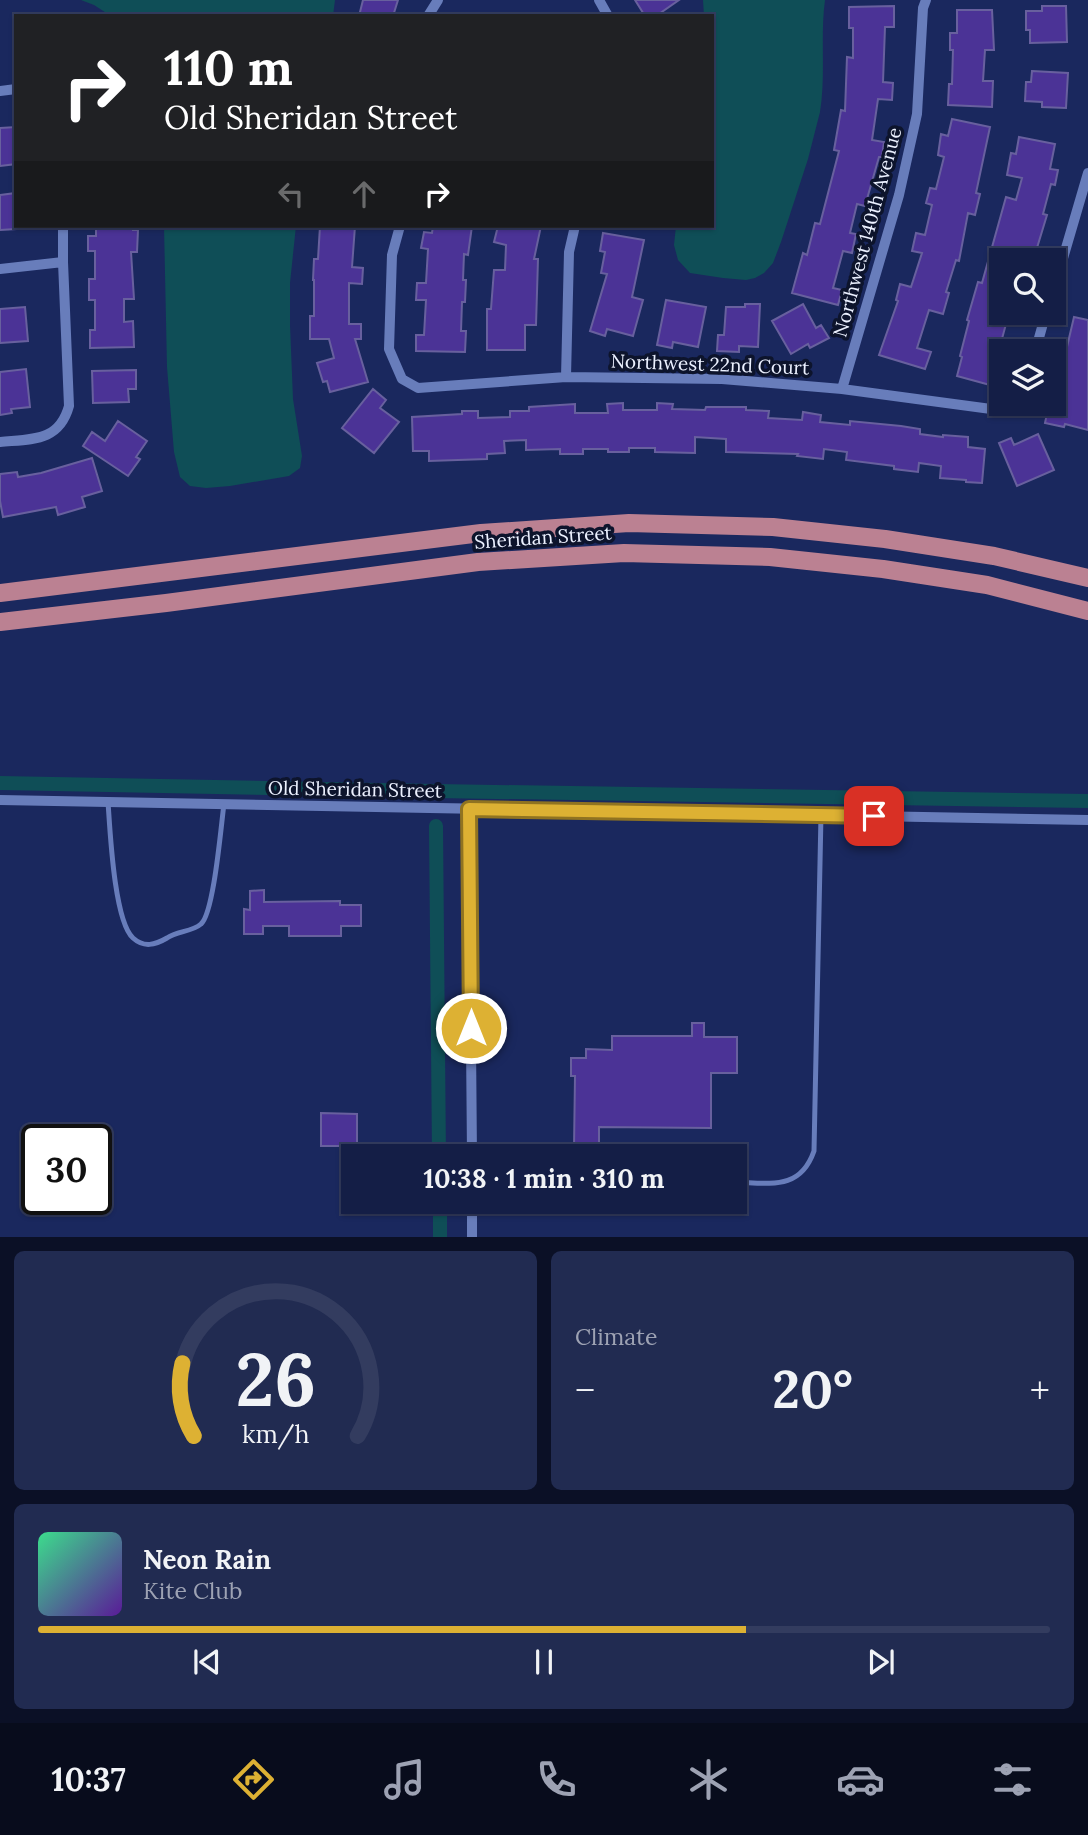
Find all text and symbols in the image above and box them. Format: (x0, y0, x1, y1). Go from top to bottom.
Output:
text: 110 m (164, 36, 293, 98)
icon: right (49, 42, 140, 133)
text: Old Sheridan Street (164, 97, 457, 138)
street label: Northwest 140th Avenue (827, 125, 907, 339)
icon: left (272, 175, 310, 213)
icon: ahead (345, 175, 383, 213)
icon: right (418, 175, 456, 213)
map controls (989, 248, 1066, 416)
button: search (989, 248, 1066, 325)
button: layers (989, 339, 1066, 416)
street label: Northwest 22nd Court (610, 349, 810, 379)
street label: Sheridan Street (474, 520, 613, 554)
street label: Old Sheridan Street (268, 775, 443, 803)
pin (844, 786, 904, 846)
icon: arrive (855, 797, 893, 835)
position arrow (434, 991, 508, 1065)
speed limit sign: 30 (21, 1124, 112, 1215)
text: 10:38 · 1 min · 310 m (424, 1162, 664, 1195)
text: Climate (575, 1322, 657, 1351)
text: 26 (235, 1334, 316, 1427)
text: 20° (772, 1356, 853, 1422)
text: − (575, 1366, 595, 1414)
text: + (1030, 1366, 1050, 1414)
text: km/h (242, 1418, 309, 1450)
text: Neon Rain (143, 1543, 271, 1576)
text: Kite Club (143, 1576, 242, 1605)
icon: previous (188, 1643, 226, 1681)
icon: pause (525, 1643, 563, 1681)
icon: next (862, 1643, 900, 1681)
icon: directions (229, 1755, 278, 1804)
icon: music (380, 1755, 429, 1804)
icon: phone (532, 1755, 581, 1804)
icon: climate (684, 1755, 733, 1804)
icon: car (836, 1755, 885, 1804)
icon: filters (988, 1755, 1037, 1804)
text: 10:37 (51, 1759, 126, 1800)

